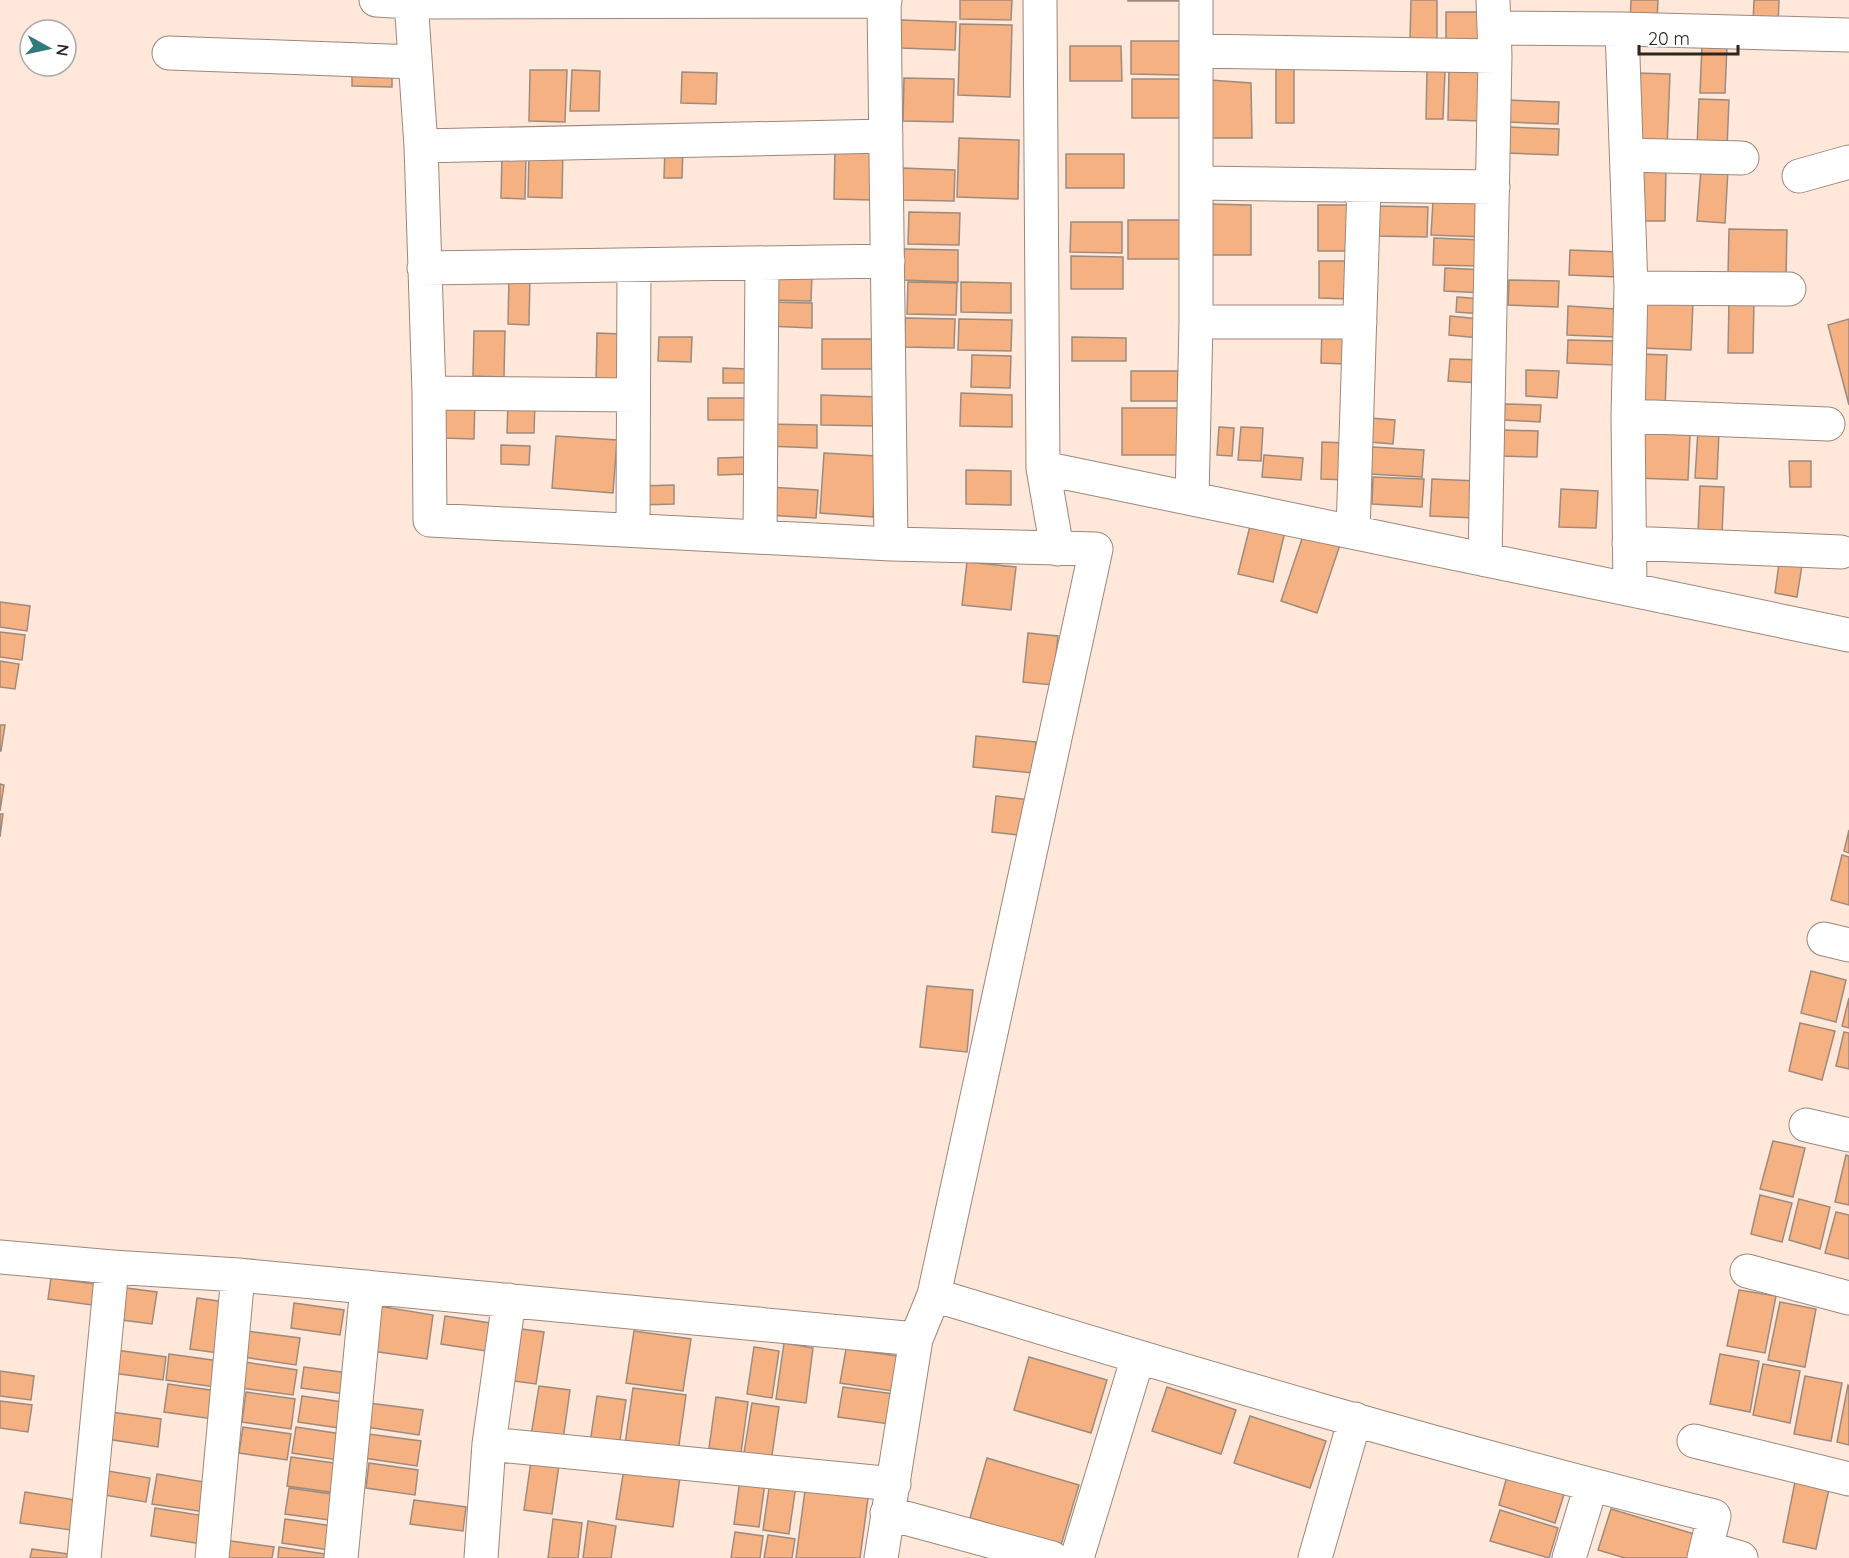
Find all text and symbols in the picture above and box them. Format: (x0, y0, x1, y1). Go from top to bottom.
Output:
north arrow (18, 18, 78, 78)
scale bar (1639, 18, 1738, 56)
text: 20 m (1648, 27, 1690, 50)
text: N (52, 43, 74, 57)

